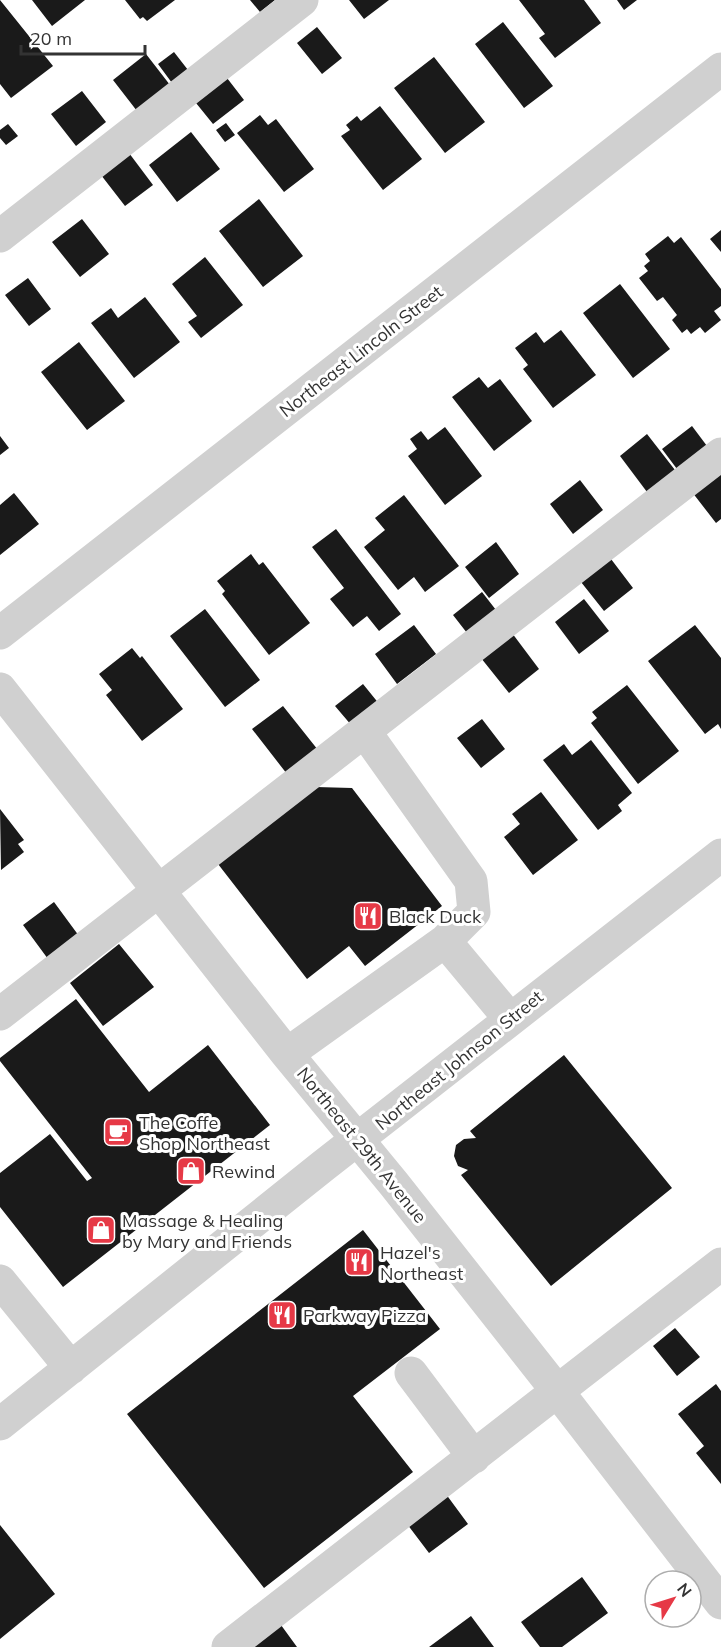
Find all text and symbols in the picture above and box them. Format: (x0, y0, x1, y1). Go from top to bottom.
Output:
scale bar (21, 18, 146, 56)
text: 20 m (30, 27, 72, 50)
street label: Northeast Lincoln Street (275, 280, 447, 422)
restaurant icon: Black Duck (352, 900, 384, 932)
place label: Black Duck (389, 905, 482, 928)
street label: Northeast Johnson Street (370, 985, 548, 1135)
street label: Northeast 29th Avenue (292, 1062, 432, 1228)
place label: The Coffe Shop Northeast (139, 1111, 270, 1155)
cafe icon: The Coffe Shop Northeast (102, 1116, 134, 1148)
shop icon: Rewind (175, 1155, 207, 1187)
place label: Rewind (212, 1160, 275, 1183)
place label: Massage & Healing by Mary and Friends (122, 1209, 292, 1253)
shop icon: Massage & Healing by Mary and Friends (85, 1214, 117, 1246)
place label: Hazel's Northeast (380, 1241, 463, 1285)
restaurant icon: Hazel's Northeast (343, 1246, 375, 1278)
restaurant icon: Parkway Pizza (266, 1299, 298, 1331)
place label: Parkway Pizza (303, 1304, 426, 1327)
north arrow (643, 1569, 703, 1629)
text: N (673, 1579, 696, 1601)

